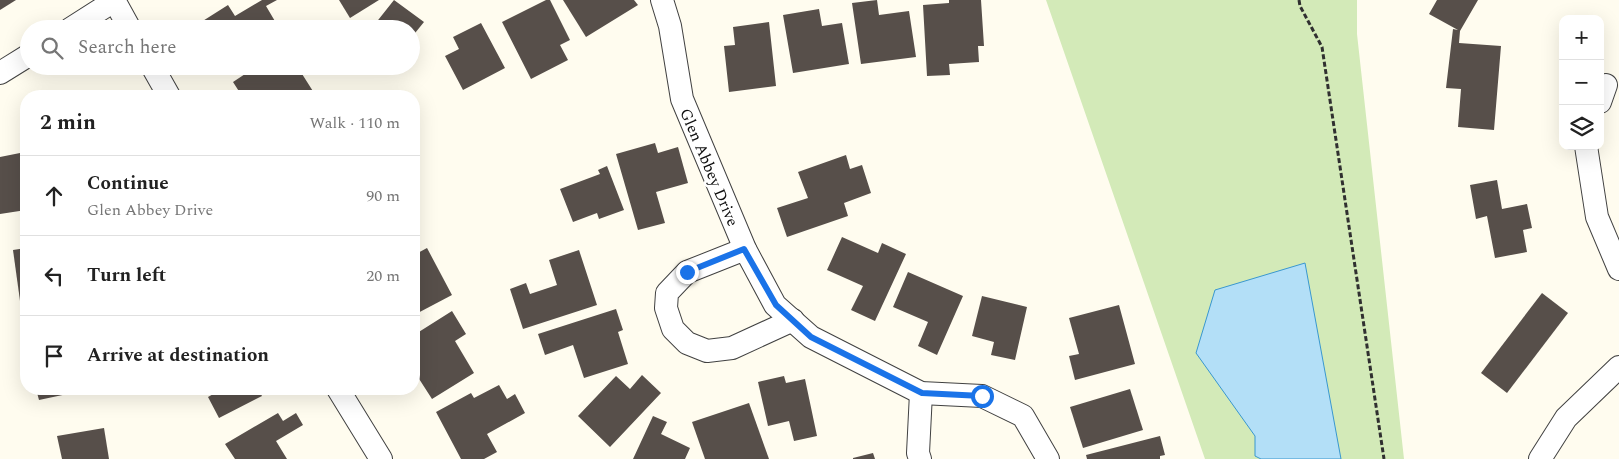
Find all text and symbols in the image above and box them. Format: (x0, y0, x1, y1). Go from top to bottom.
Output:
map controls (1559, 15, 1604, 150)
button: + (1559, 15, 1604, 60)
search box (20, 20, 420, 75)
text: Search here (78, 33, 177, 62)
icon: search (38, 34, 66, 62)
button: − (1559, 60, 1604, 105)
street label: Glen Abbey Drive (673, 105, 745, 230)
button: layers (1559, 105, 1604, 150)
text: 2 min (40, 107, 96, 139)
text: Walk · 110 m (309, 111, 400, 135)
text: Continue (87, 169, 169, 198)
icon: ahead (40, 182, 68, 210)
text: 90 m (366, 184, 400, 208)
text: Glen Abbey Drive (87, 198, 213, 222)
text: Turn left (87, 261, 166, 290)
route end (676, 261, 699, 284)
icon: left (40, 262, 68, 290)
text: 20 m (366, 264, 400, 288)
text: Arrive at destination (87, 341, 269, 370)
icon: arrive (40, 342, 68, 370)
route start (971, 385, 994, 408)

